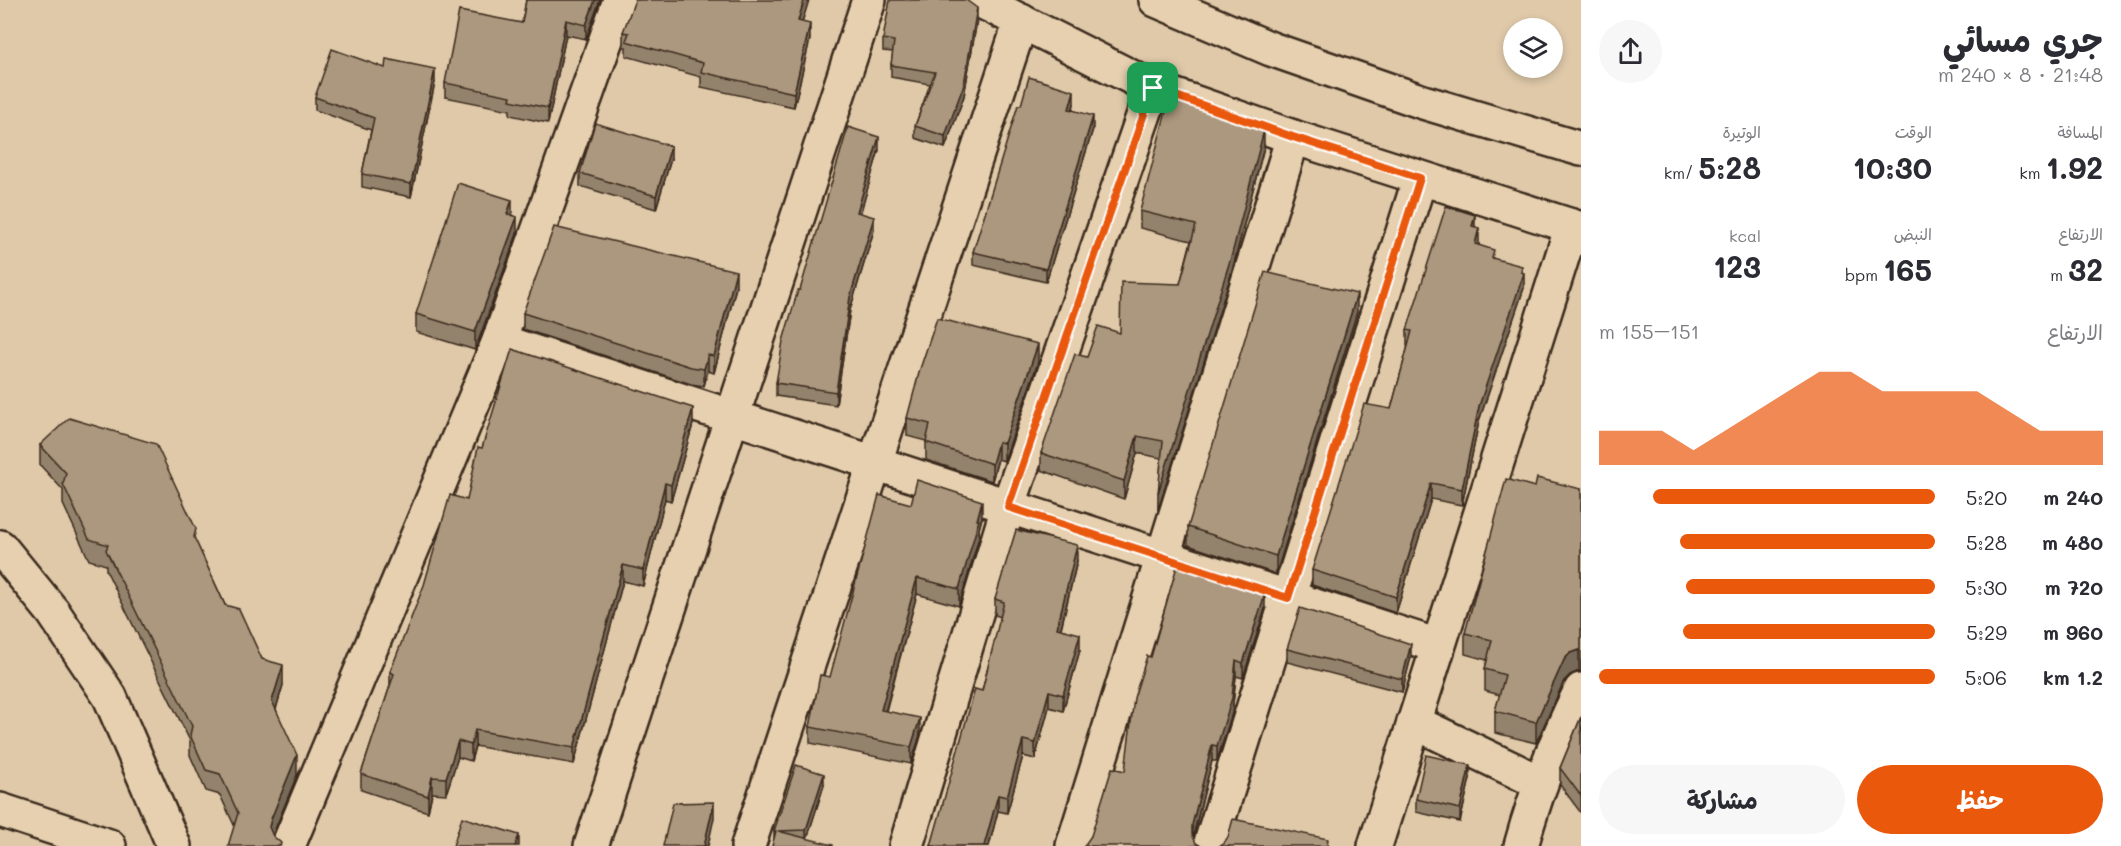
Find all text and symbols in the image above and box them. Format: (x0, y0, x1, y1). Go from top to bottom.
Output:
text: جري مسائي (1943, 17, 2103, 60)
map controls (1503, 18, 1563, 78)
button: layers (1503, 18, 1563, 78)
button: share (1599, 20, 1662, 83)
text: 21:48 · 8 × 240 m (1938, 61, 2103, 87)
pin (1127, 62, 1178, 113)
icon: arrive (1136, 71, 1169, 104)
text: الوتيرة (1722, 121, 1761, 142)
text: الوقت (1895, 121, 1932, 142)
text: المسافة (2057, 121, 2103, 142)
text: 5:28 (1699, 147, 1761, 187)
text: 10:30 (1853, 147, 1932, 187)
text: 1.92 (2046, 147, 2103, 187)
text: /km (1664, 162, 1699, 183)
text: km (2019, 162, 2046, 183)
text: النبض (1894, 223, 1932, 244)
text: الارتفاع (2058, 223, 2103, 244)
text: kcal (1729, 225, 1761, 246)
text: 123 (1713, 246, 1761, 286)
text: 165 (1883, 249, 1932, 289)
text: 32 (2068, 249, 2103, 289)
text: bpm (1845, 264, 1883, 285)
text: m (2050, 264, 2068, 285)
text: 151–155 m (1599, 318, 1700, 344)
text: الارتفاع (2047, 319, 2103, 345)
text: 5:20 (1966, 484, 2007, 510)
text: 240 m (2043, 484, 2103, 510)
text: 5:28 (1966, 529, 2007, 555)
text: 480 m (2042, 529, 2103, 555)
text: 5:30 (1965, 574, 2007, 600)
text: 720 m (2045, 574, 2103, 600)
text: 5:29 (1966, 619, 2007, 645)
text: 960 m (2043, 619, 2103, 645)
text: 5:06 (1965, 664, 2007, 690)
text: 1.2 km (2043, 664, 2103, 690)
button: مشاركة (1599, 765, 1845, 834)
button: حفظ (1857, 765, 2103, 834)

